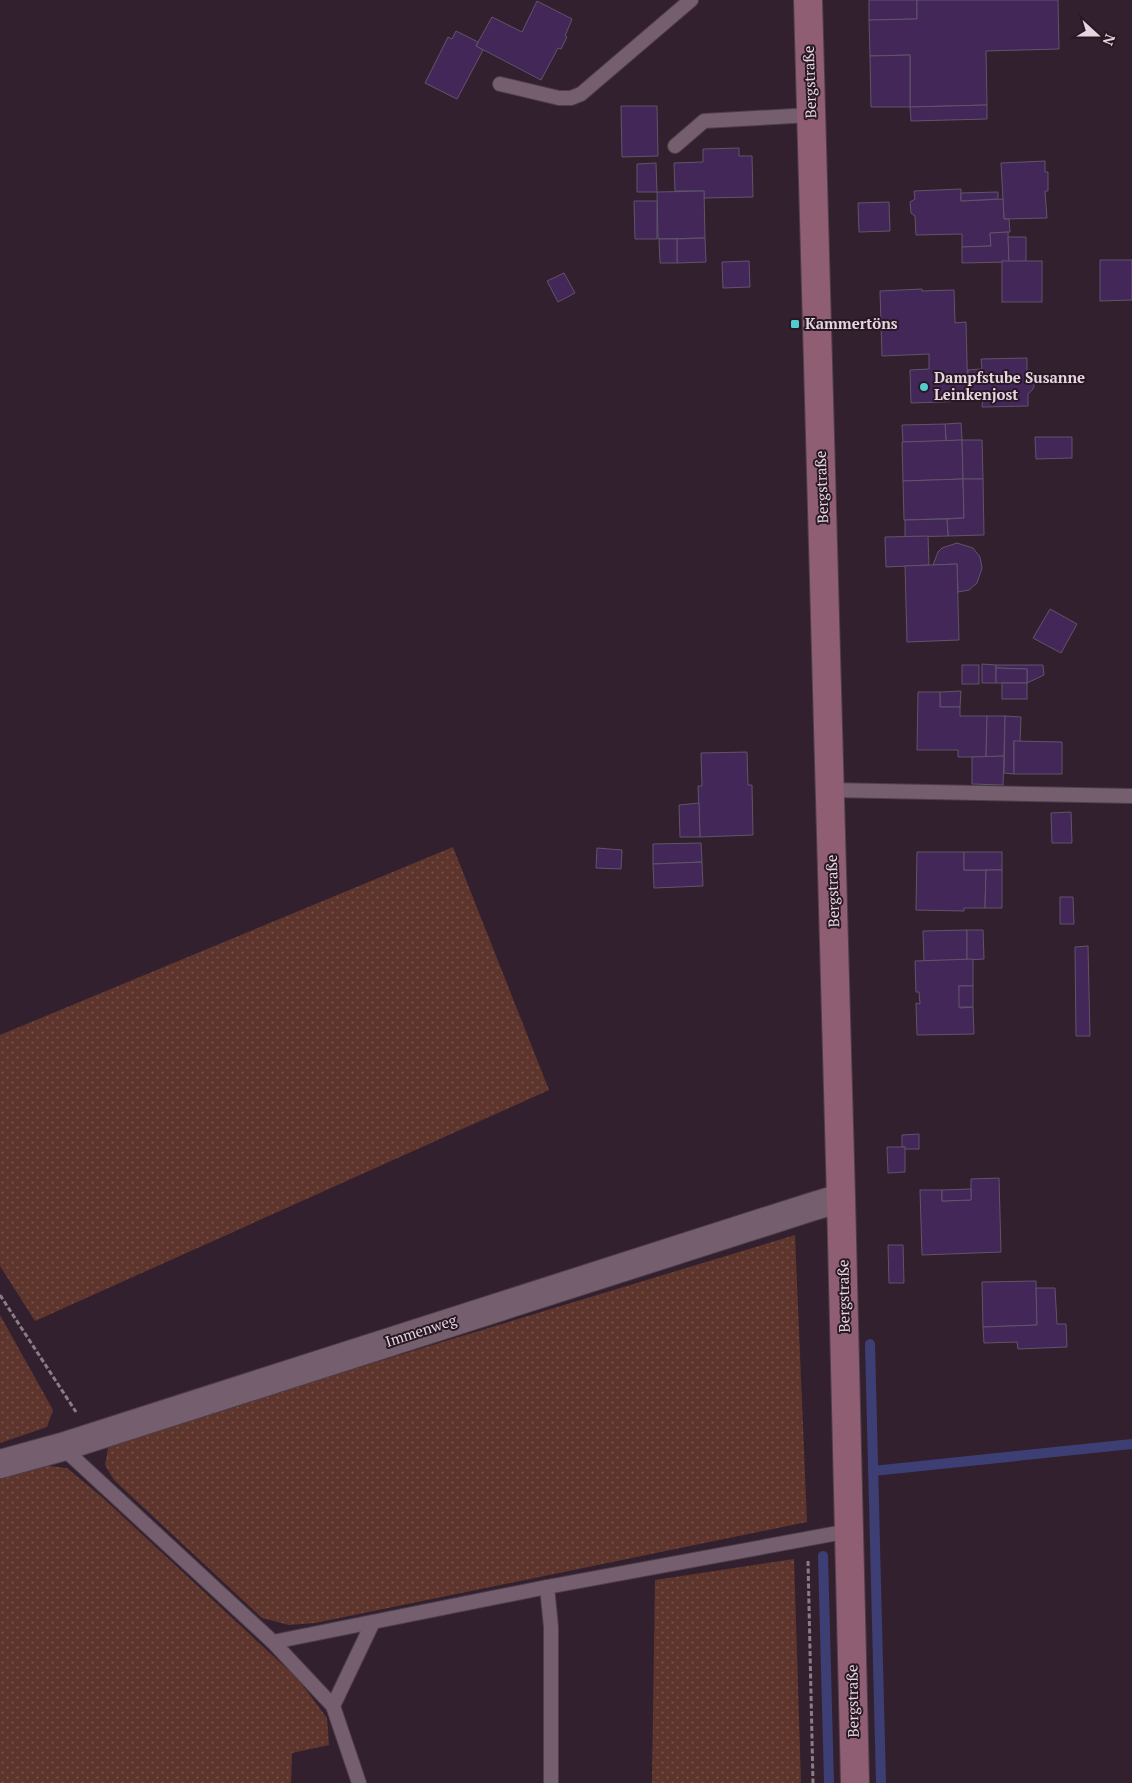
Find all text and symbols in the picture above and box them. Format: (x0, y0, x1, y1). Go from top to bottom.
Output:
north arrow (1072, 10, 1122, 60)
text: N (1099, 31, 1120, 49)
street label: Bergstraße (798, 45, 820, 119)
place label: Kammertöns (805, 313, 898, 333)
marker: Kammertöns (789, 318, 801, 330)
place label: Dampfstube Susanne Leinkenjost (934, 367, 1085, 404)
marker: Dampfstube Susanne Leinkenjost (918, 381, 930, 393)
street label: Bergstraße (810, 450, 832, 524)
street label: Bergstraße (821, 854, 843, 928)
street label: Bergstraße (832, 1259, 854, 1333)
street label: Immenweg (383, 1309, 460, 1351)
street label: Bergstraße (841, 1664, 863, 1738)

